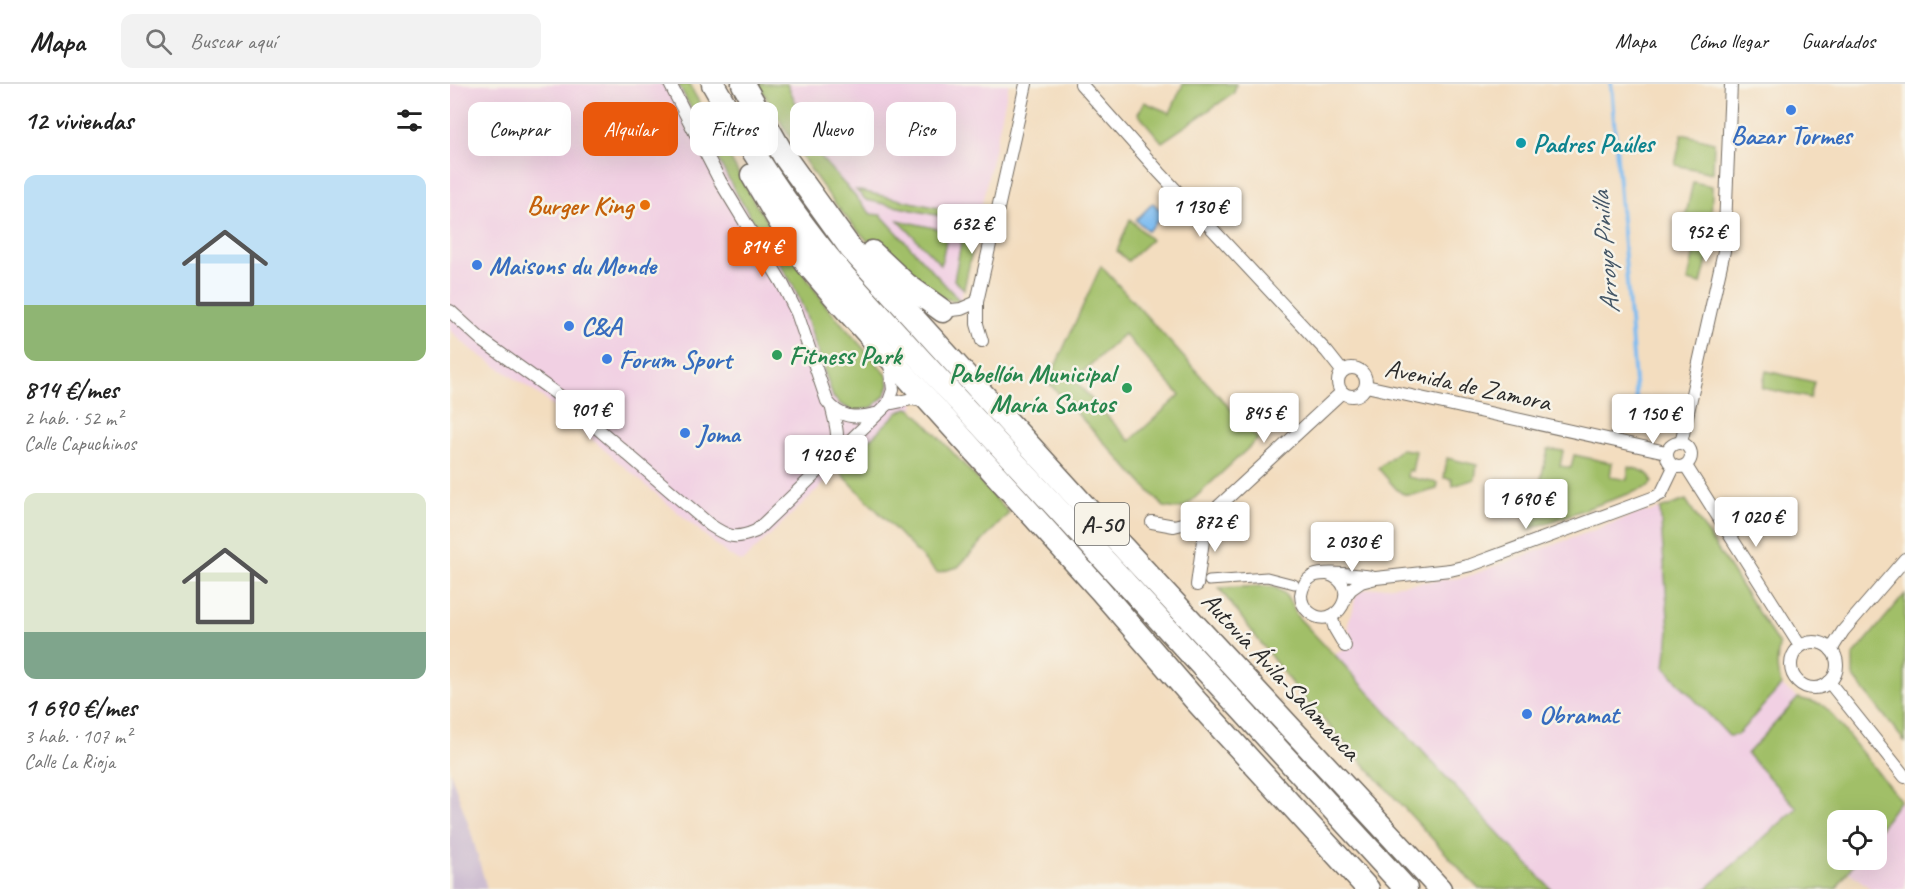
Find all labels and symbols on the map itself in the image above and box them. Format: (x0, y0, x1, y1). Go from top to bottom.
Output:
marker: Bazar Tormes (1784, 103, 1798, 117)
place label: Bazar Tormes (1731, 119, 1854, 152)
place label: Padres Paúles (1533, 127, 1657, 160)
marker: Padres Paúles (1514, 136, 1528, 150)
pin: 1 130 € (1145, 187, 1255, 238)
water label: Arroyo Pinilla (1583, 188, 1627, 315)
place label: Burger King (527, 189, 636, 222)
marker: Burger King (638, 198, 652, 212)
pin: 632 € (930, 204, 1014, 255)
pin: 952 € (1664, 212, 1748, 263)
pin: 814 € (720, 227, 804, 278)
place label: Maisons du Monde (489, 249, 658, 282)
marker: Maisons du Monde (470, 258, 484, 272)
place label: C&A (581, 310, 623, 343)
marker: C&A (562, 319, 576, 333)
place label: Fitness Park (789, 339, 904, 372)
place label: Forum Sport (619, 343, 735, 376)
marker: Fitness Park (770, 348, 784, 362)
street label: Avenida de Zamora (1382, 351, 1555, 419)
marker: Forum Sport (600, 352, 614, 366)
place label: Pabellón Municipal María Santos (949, 357, 1119, 420)
marker: Pabellón Municipal María Santos (1120, 381, 1134, 395)
pin: 901 € (548, 390, 632, 441)
pin: 845 € (1222, 393, 1306, 444)
pin: 1 150 € (1598, 394, 1708, 445)
place label: Joma (695, 417, 742, 450)
marker: Joma (678, 426, 692, 440)
pin: 1 420 € (771, 435, 881, 486)
pin: 1 690 € (1471, 479, 1581, 530)
pin: 1 020 € (1701, 497, 1811, 548)
pin: 872 € (1173, 502, 1257, 553)
road number: A-50 (1075, 503, 1129, 545)
pin: 2 030 € (1297, 522, 1407, 573)
street label: Autovía Ávila-Salamanca (1194, 585, 1369, 768)
place label: Obramat (1539, 698, 1621, 731)
marker: Obramat (1520, 707, 1534, 721)

